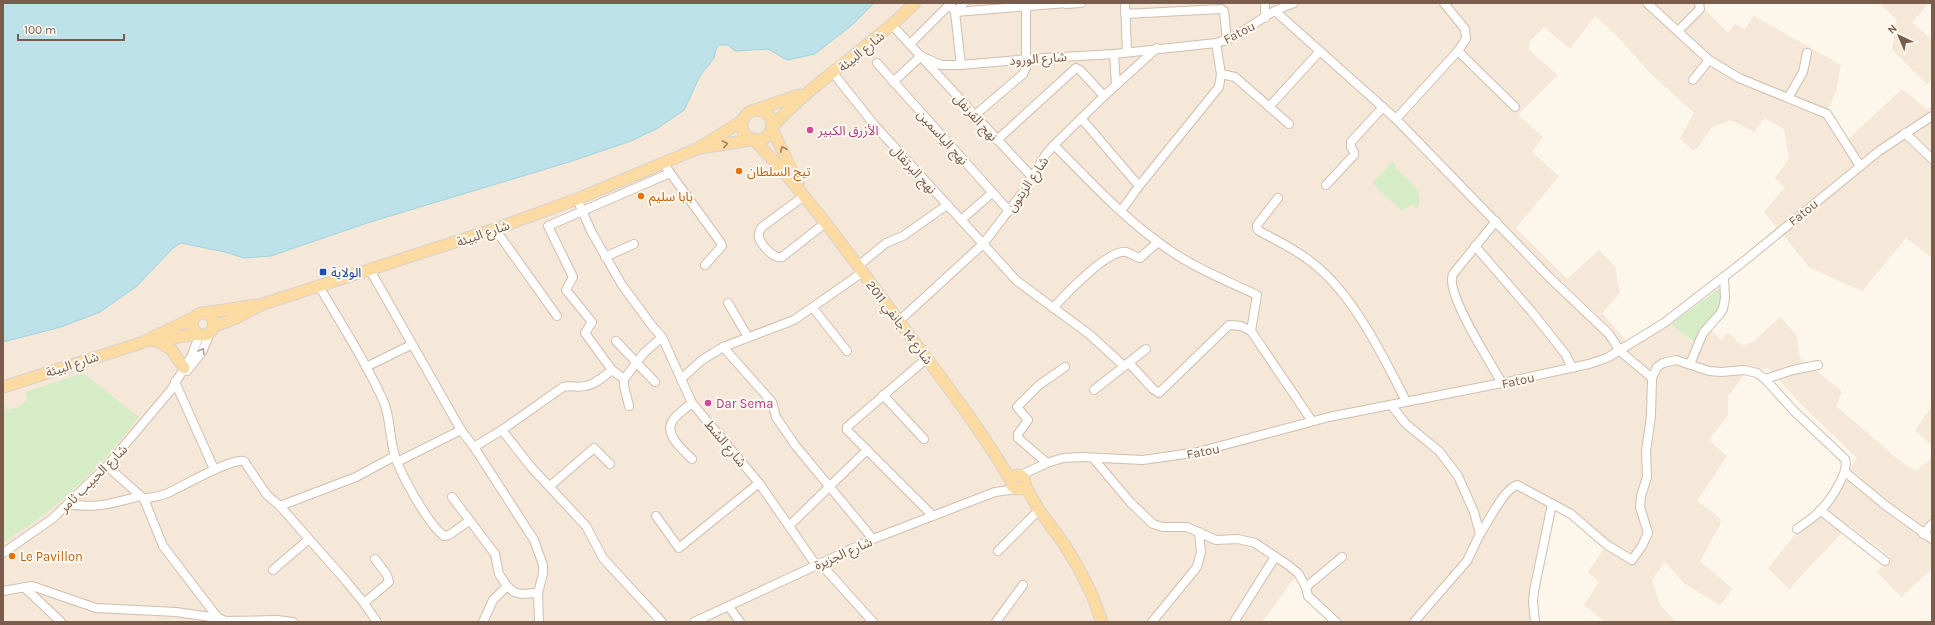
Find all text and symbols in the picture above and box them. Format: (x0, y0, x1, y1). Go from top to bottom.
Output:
scale bar (18, 16, 124, 42)
north arrow (1879, 16, 1919, 56)
street label: Fatou (1221, 18, 1258, 47)
text: N (1885, 22, 1900, 37)
text: 100 m (24, 23, 56, 37)
street label: شارع البيئة (835, 28, 889, 77)
street label: شارع الورود (1009, 49, 1068, 71)
street label: نهج القرنفل (948, 91, 1001, 146)
street label: نهج الياسمين (912, 107, 971, 170)
place label: الأزرق الكبير (817, 123, 879, 138)
marker: الأزرق الكبير (805, 125, 815, 135)
one-way arrow (722, 141, 728, 149)
street label: نهج البرتقال (886, 142, 939, 199)
one-way arrow (780, 146, 788, 154)
street label: شارع الزيتون (1003, 154, 1054, 216)
place label: تيج السلطان (747, 164, 811, 182)
marker: تيج السلطان (734, 166, 744, 176)
place label: بابا سليم (649, 189, 693, 207)
marker: بابا سليم (636, 191, 646, 201)
street label: Fatou (1786, 196, 1821, 229)
street label: شارع البيئة (455, 217, 513, 252)
place label: الولاية (331, 265, 361, 280)
marker: الولاية (318, 267, 328, 277)
street label: شارع 14 جانفي 2011 (861, 277, 936, 369)
one-way arrow (198, 348, 205, 355)
street label: شارع البيئة (44, 349, 102, 383)
street label: Fatou (1500, 370, 1536, 391)
place label: Dar Sema (716, 396, 773, 411)
marker: Dar Sema (703, 398, 713, 408)
street label: شارع الشط (699, 417, 750, 472)
street label: شارع الحبيب ثامر (56, 441, 132, 518)
street label: Fatou (1185, 441, 1221, 462)
street label: شارع الجزيرة (812, 534, 876, 576)
place label: Le Pavillon (20, 549, 83, 564)
marker: Le Pavillon (7, 551, 17, 561)

